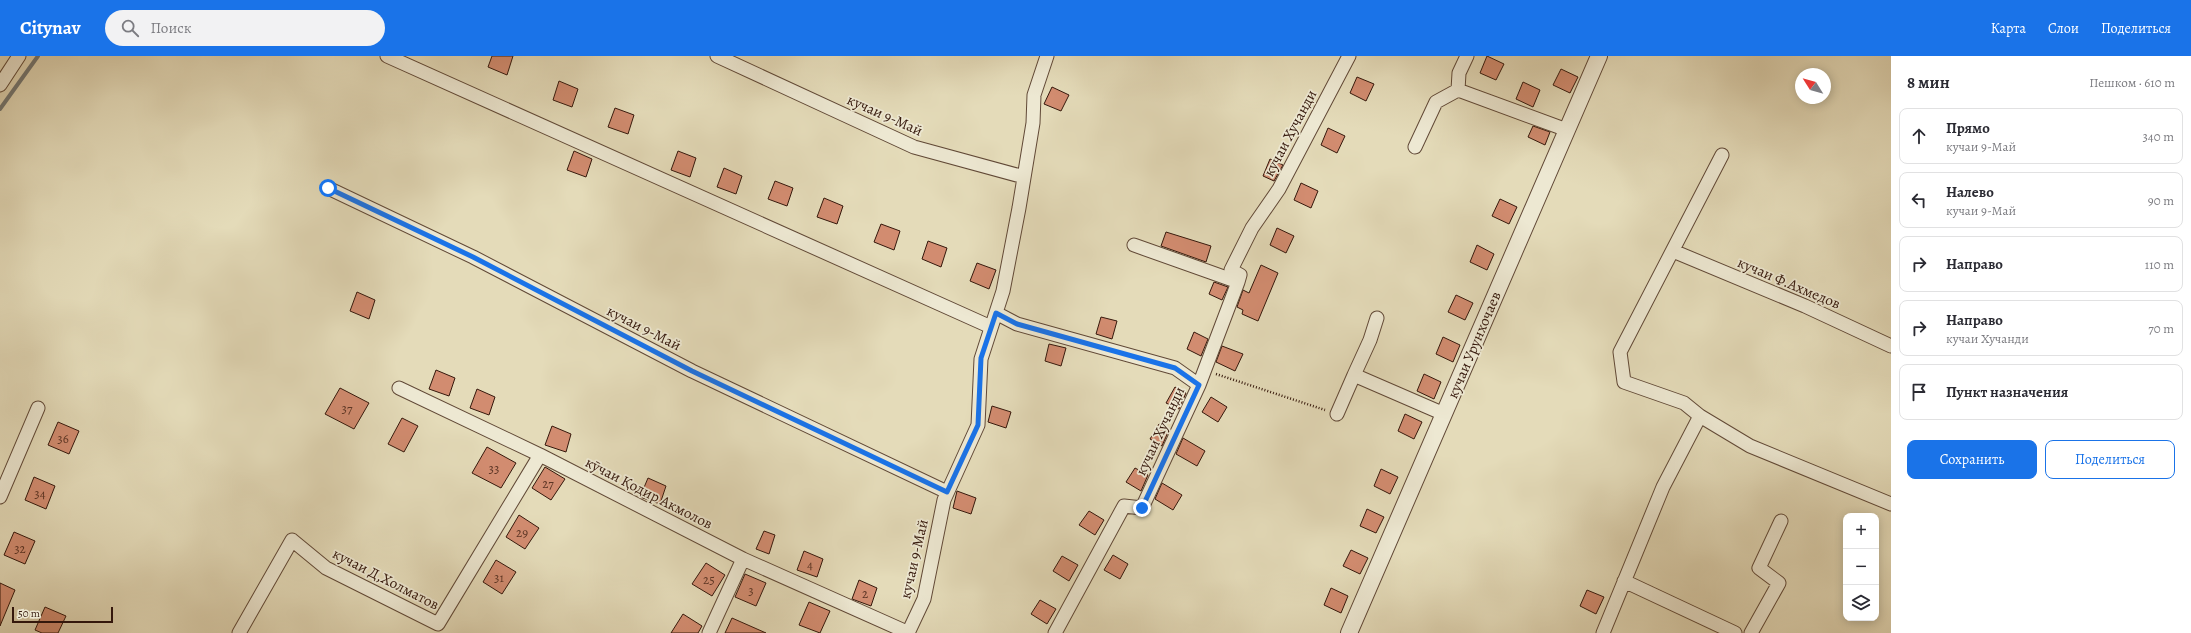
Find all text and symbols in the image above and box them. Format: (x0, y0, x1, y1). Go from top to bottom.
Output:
search box (105, 10, 385, 46)
text: Citynav (20, 15, 81, 41)
icon: search (119, 17, 141, 39)
text: Поиск (151, 18, 192, 38)
text: Карта (1991, 19, 2026, 38)
text: Слои (2048, 19, 2079, 38)
text: Поделиться (2101, 19, 2171, 38)
north arrow (1795, 68, 1831, 104)
text: 8 мин (1907, 71, 1950, 94)
text: Пешком · 610 m (2089, 74, 2175, 91)
street label: кучаи Хучанди (1259, 86, 1321, 180)
street label: кучаи 9-Май (844, 89, 926, 141)
text: Прямо (1946, 118, 1990, 138)
icon: ahead (1908, 125, 1930, 147)
text: 340 m (2142, 128, 2174, 145)
text: кучаи 9-Май (1946, 138, 2016, 155)
route start (319, 179, 337, 197)
text: Налево (1946, 182, 1994, 202)
icon: left (1908, 189, 1930, 211)
text: 90 m (2148, 192, 2174, 209)
text: кучаи 9-Май (1946, 202, 2016, 219)
street label: кучаи Ф.Ахмедов (1734, 252, 1844, 314)
icon: right (1908, 253, 1930, 275)
text: Направо (1946, 254, 2003, 274)
text: 110 m (2145, 256, 2174, 273)
street label: кучаи Урунхочаев (1442, 288, 1506, 402)
street label: кучаи 9-Май (603, 301, 685, 355)
text: Направо (1946, 310, 2003, 330)
icon: right (1908, 317, 1930, 339)
text: 70 m (2148, 320, 2174, 337)
text: кучаи Хучанди (1946, 330, 2029, 347)
icon: arrive (1908, 381, 1930, 403)
text: Пункт назначения (1946, 382, 2068, 402)
street label: кучаи Хучанди (1131, 383, 1189, 479)
house number: 37 (342, 400, 353, 417)
house number: 36 (57, 430, 69, 447)
button: Сохранить (1907, 440, 2037, 479)
button: Поделиться (2045, 440, 2175, 479)
street label: кӯчаи Қодир Акмолов (582, 452, 716, 534)
house number: 33 (489, 460, 499, 477)
house number: 27 (542, 475, 554, 492)
house number: 34 (34, 485, 46, 502)
route end (1133, 499, 1151, 517)
map controls (1843, 513, 1879, 621)
button: + (1843, 513, 1879, 549)
street label: кучаи 9-Май (895, 517, 933, 601)
house number: 29 (516, 524, 528, 541)
house number: 32 (14, 540, 26, 557)
street label: кучаи Д,Холматов (329, 543, 443, 615)
button: − (1843, 549, 1879, 585)
house number: 4 (807, 556, 813, 573)
house number: 31 (494, 569, 504, 586)
house number: 25 (703, 571, 715, 588)
house number: 3 (748, 582, 754, 599)
house number: 2 (862, 585, 868, 602)
button: layers (1843, 585, 1879, 621)
scale bar (12, 605, 113, 624)
text: 50 m (18, 606, 40, 621)

